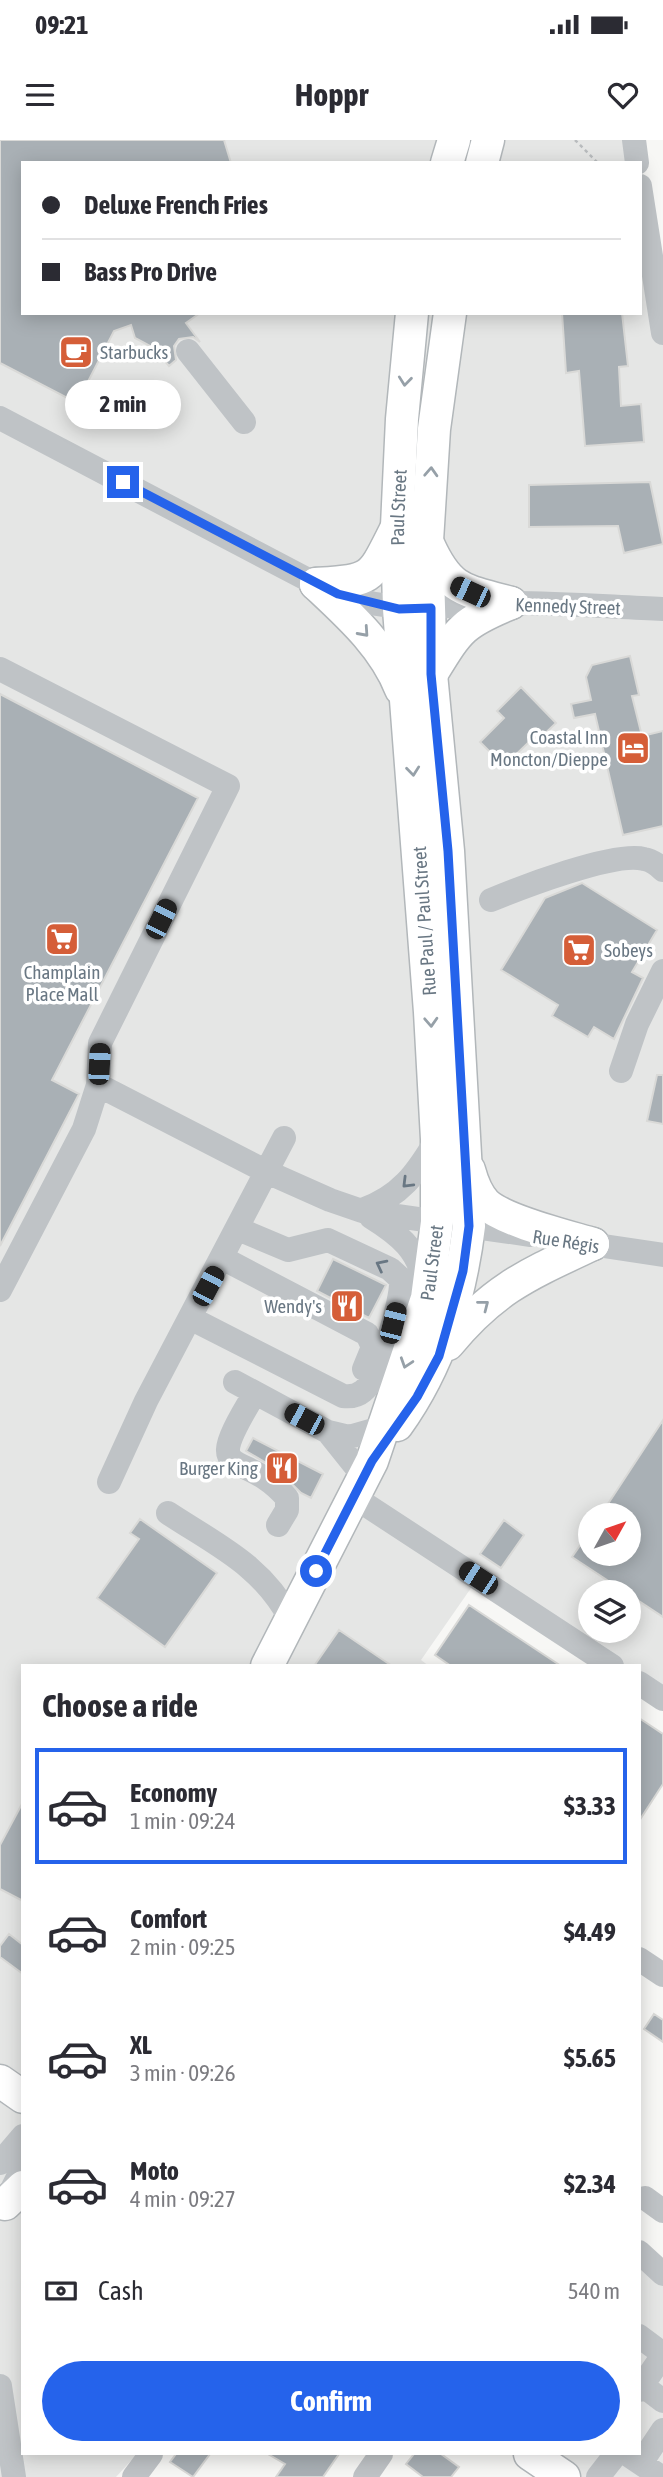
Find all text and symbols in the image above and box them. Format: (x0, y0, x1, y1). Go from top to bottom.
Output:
text: 09:21 (35, 10, 89, 40)
icon: menu (21, 76, 59, 114)
text: Hoppr (295, 76, 368, 113)
icon: heart (604, 76, 642, 114)
text: Deluxe French Fries (84, 190, 268, 220)
text: Bass Pro Drive (84, 257, 217, 287)
cafe icon: Starbucks (57, 333, 95, 371)
place label: Starbucks (100, 341, 168, 363)
one-way arrow (398, 375, 413, 387)
callout: 2 min (65, 380, 181, 430)
text: 2 min (100, 391, 146, 417)
route end (107, 466, 139, 498)
one-way arrow (423, 467, 438, 478)
street label: Paul Street (386, 469, 411, 546)
car (447, 574, 494, 610)
street label: Kennedy Street (515, 593, 621, 619)
one-way arrow (356, 624, 369, 637)
place label: Coastal Inn Moncton/Dieppe (490, 726, 608, 770)
hotel icon: Coastal Inn Moncton/Dieppe (614, 729, 652, 767)
one-way arrow (405, 766, 420, 777)
street label: Rue Paul / Paul Street (408, 846, 440, 996)
car (143, 896, 180, 942)
supermarket icon: Champlain Place Mall (43, 920, 81, 958)
supermarket icon: Sobeys (560, 931, 598, 969)
place label: Sobeys (604, 939, 653, 961)
place label: Champlain Place Mall (24, 961, 100, 1005)
one-way arrow (423, 1017, 438, 1028)
car (88, 1042, 111, 1086)
one-way arrow (402, 1175, 415, 1188)
street label: Paul Street (416, 1223, 448, 1302)
street label: Rue Régis (531, 1225, 601, 1257)
one-way arrow (376, 1260, 388, 1274)
car (189, 1263, 228, 1309)
restaurant icon: Wendy's (328, 1287, 366, 1325)
place label: Wendy's (264, 1295, 322, 1317)
car (378, 1300, 409, 1346)
one-way arrow (476, 1301, 488, 1314)
one-way arrow (400, 1357, 415, 1369)
car (281, 1400, 328, 1438)
restaurant icon: Burger King (263, 1449, 301, 1487)
place label: Burger King (179, 1457, 259, 1479)
north arrow (578, 1503, 640, 1566)
map controls (578, 1503, 641, 1643)
route start (300, 1555, 332, 1587)
car (455, 1558, 502, 1598)
button: layers (578, 1580, 641, 1643)
text: Choose a ride (42, 1687, 198, 1724)
icon: car (46, 1775, 109, 1838)
text: Economy (130, 1778, 217, 1808)
text: $3.33 (564, 1791, 616, 1821)
text: 1 min · 09:24 (130, 1808, 236, 1834)
icon: car (46, 1901, 109, 1964)
text: Comfort (130, 1904, 207, 1934)
text: $4.49 (564, 1917, 616, 1947)
text: 2 min · 09:25 (130, 1934, 236, 1960)
icon: car (46, 2027, 109, 2090)
text: XL (130, 2030, 152, 2060)
text: $5.65 (564, 2043, 616, 2073)
text: 3 min · 09:26 (130, 2060, 236, 2086)
icon: car (46, 2153, 109, 2216)
text: Moto (130, 2156, 179, 2186)
text: $2.34 (564, 2169, 616, 2199)
text: 4 min · 09:27 (130, 2186, 236, 2212)
icon: cash (42, 2272, 80, 2310)
text: Cash (98, 2276, 144, 2306)
text: 540 m (568, 2278, 620, 2304)
button: Confirm (42, 2361, 620, 2441)

